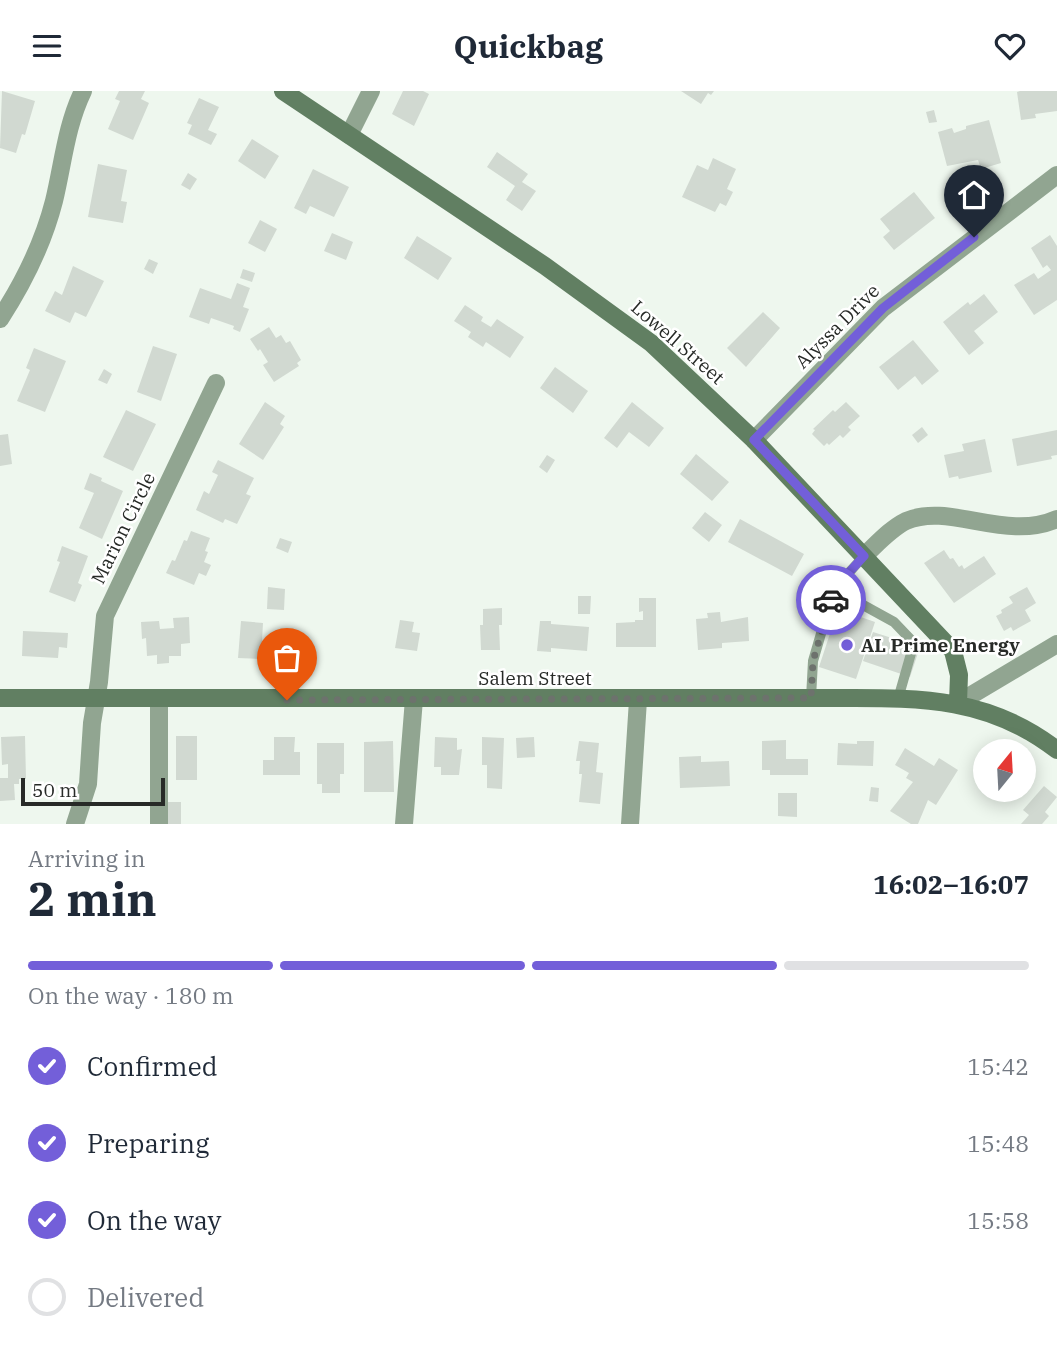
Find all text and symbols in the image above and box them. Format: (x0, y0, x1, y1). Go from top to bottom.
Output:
text: Quickbag (454, 25, 603, 67)
icon: menu (28, 27, 66, 65)
icon: heart (991, 27, 1029, 65)
pin (944, 165, 1004, 237)
icon: home (955, 176, 993, 214)
street label: Alyssa Drive (790, 279, 884, 373)
street label: Lowell Street (626, 295, 730, 389)
street label: Marion Circle (86, 468, 160, 588)
courier (796, 565, 866, 635)
icon: car (812, 581, 850, 619)
pin (257, 628, 317, 700)
place label: AL Prime Energy (861, 633, 1020, 657)
marker: AL Prime Energy (839, 637, 855, 653)
icon: bag (268, 639, 306, 677)
street label: Salem Street (478, 666, 592, 690)
north arrow (973, 739, 1036, 801)
map controls (973, 739, 1036, 802)
scale bar (21, 775, 164, 807)
text: 50 m (32, 778, 77, 802)
text: Arriving in (28, 843, 145, 873)
text: 16:02–16:07 (873, 867, 1029, 901)
text: 2 min (28, 869, 157, 929)
text: On the way · 180 m (28, 980, 234, 1010)
icon: check (28, 1047, 66, 1085)
text: Confirmed (87, 1049, 218, 1083)
text: 15:42 (967, 1051, 1029, 1081)
icon: check (28, 1124, 66, 1162)
text: Preparing (87, 1126, 209, 1160)
text: 15:48 (967, 1128, 1029, 1158)
icon: check (28, 1201, 66, 1239)
text: On the way (87, 1203, 221, 1237)
text: 15:58 (967, 1205, 1029, 1235)
text: Delivered (87, 1280, 204, 1314)

